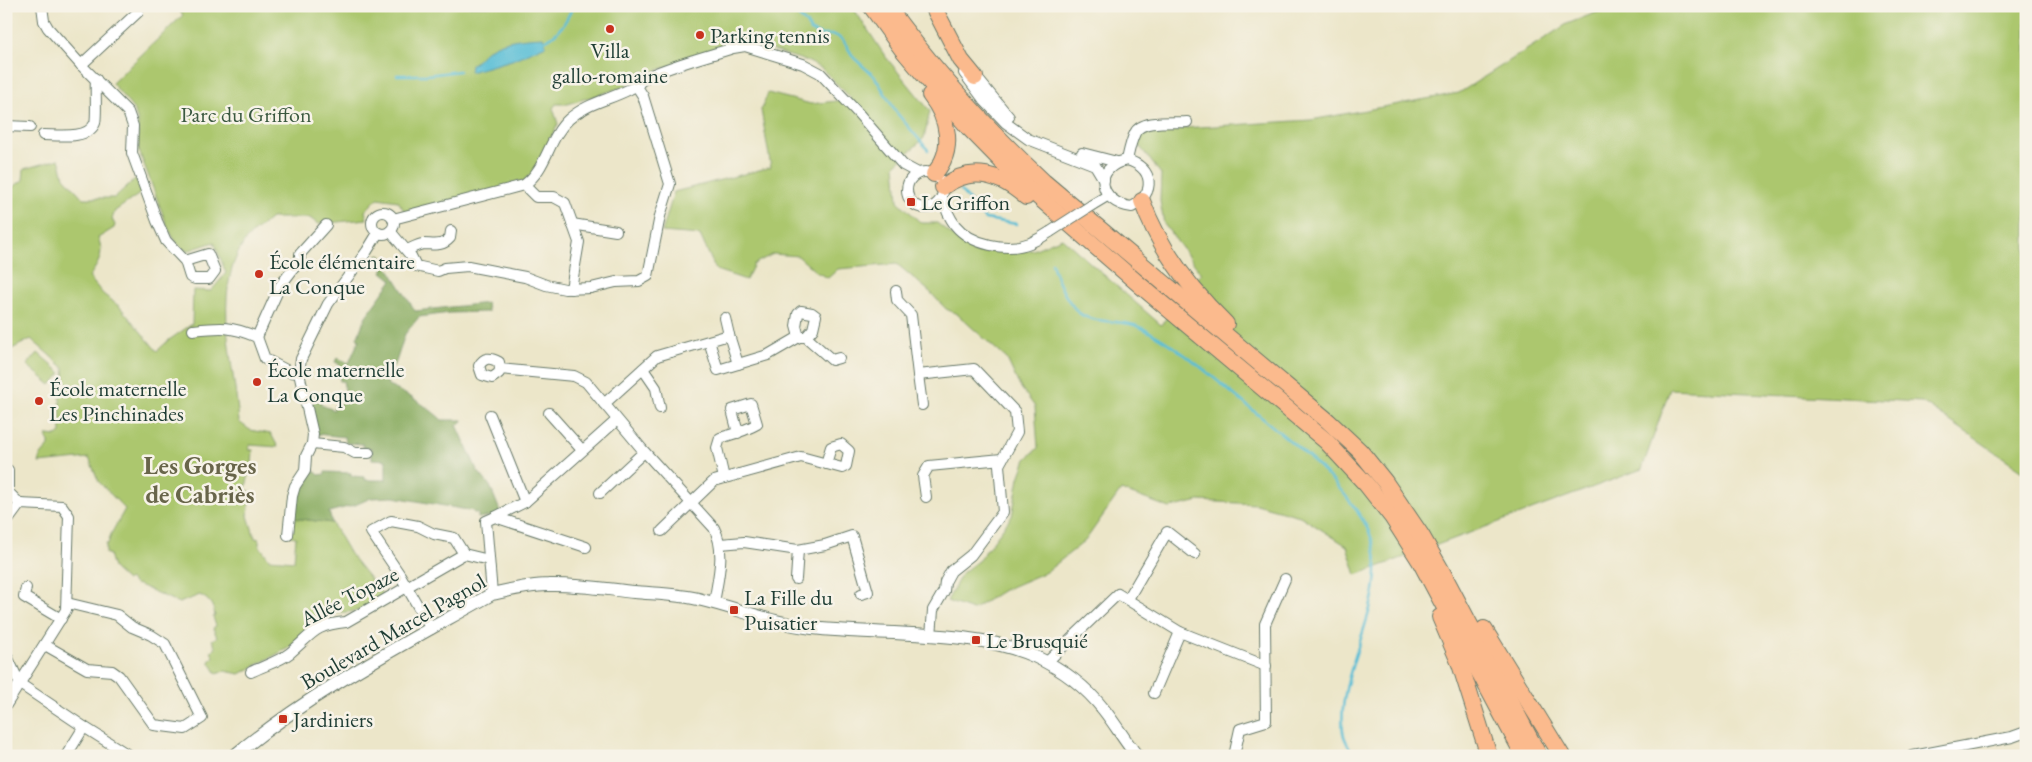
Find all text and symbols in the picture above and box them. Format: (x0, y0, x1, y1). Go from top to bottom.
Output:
place label: Parking tennis (710, 21, 830, 50)
marker: Villa gallo-romaine (604, 23, 616, 35)
marker: Parking tennis (694, 29, 706, 41)
place label: Villa gallo-romaine (552, 36, 668, 90)
park label: Parc du Griffon (180, 100, 312, 129)
place label: Le Griffon (921, 188, 1011, 217)
marker: Le Griffon (905, 196, 917, 208)
place label: École élémentaire La Conque (269, 247, 415, 301)
marker: École élémentaire La Conque (253, 268, 265, 280)
place label: École maternelle La Conque (267, 355, 405, 409)
place label: École maternelle Les Pinchinades (49, 374, 187, 428)
marker: École maternelle La Conque (251, 376, 263, 388)
marker: École maternelle Les Pinchinades (33, 395, 45, 407)
district label: Les Gorges de Cabriès (143, 449, 257, 510)
street label: Allée Topaze (294, 559, 404, 634)
street label: Boulevard Marcel Pagnol (295, 567, 491, 696)
place label: La Fille du Puisatier (744, 583, 833, 637)
marker: La Fille du Puisatier (728, 604, 740, 616)
place label: Le Brusquié (986, 626, 1088, 655)
marker: Le Brusquié (970, 634, 982, 646)
place label: Jardiniers (291, 705, 373, 734)
marker: Jardiniers (277, 713, 289, 725)

